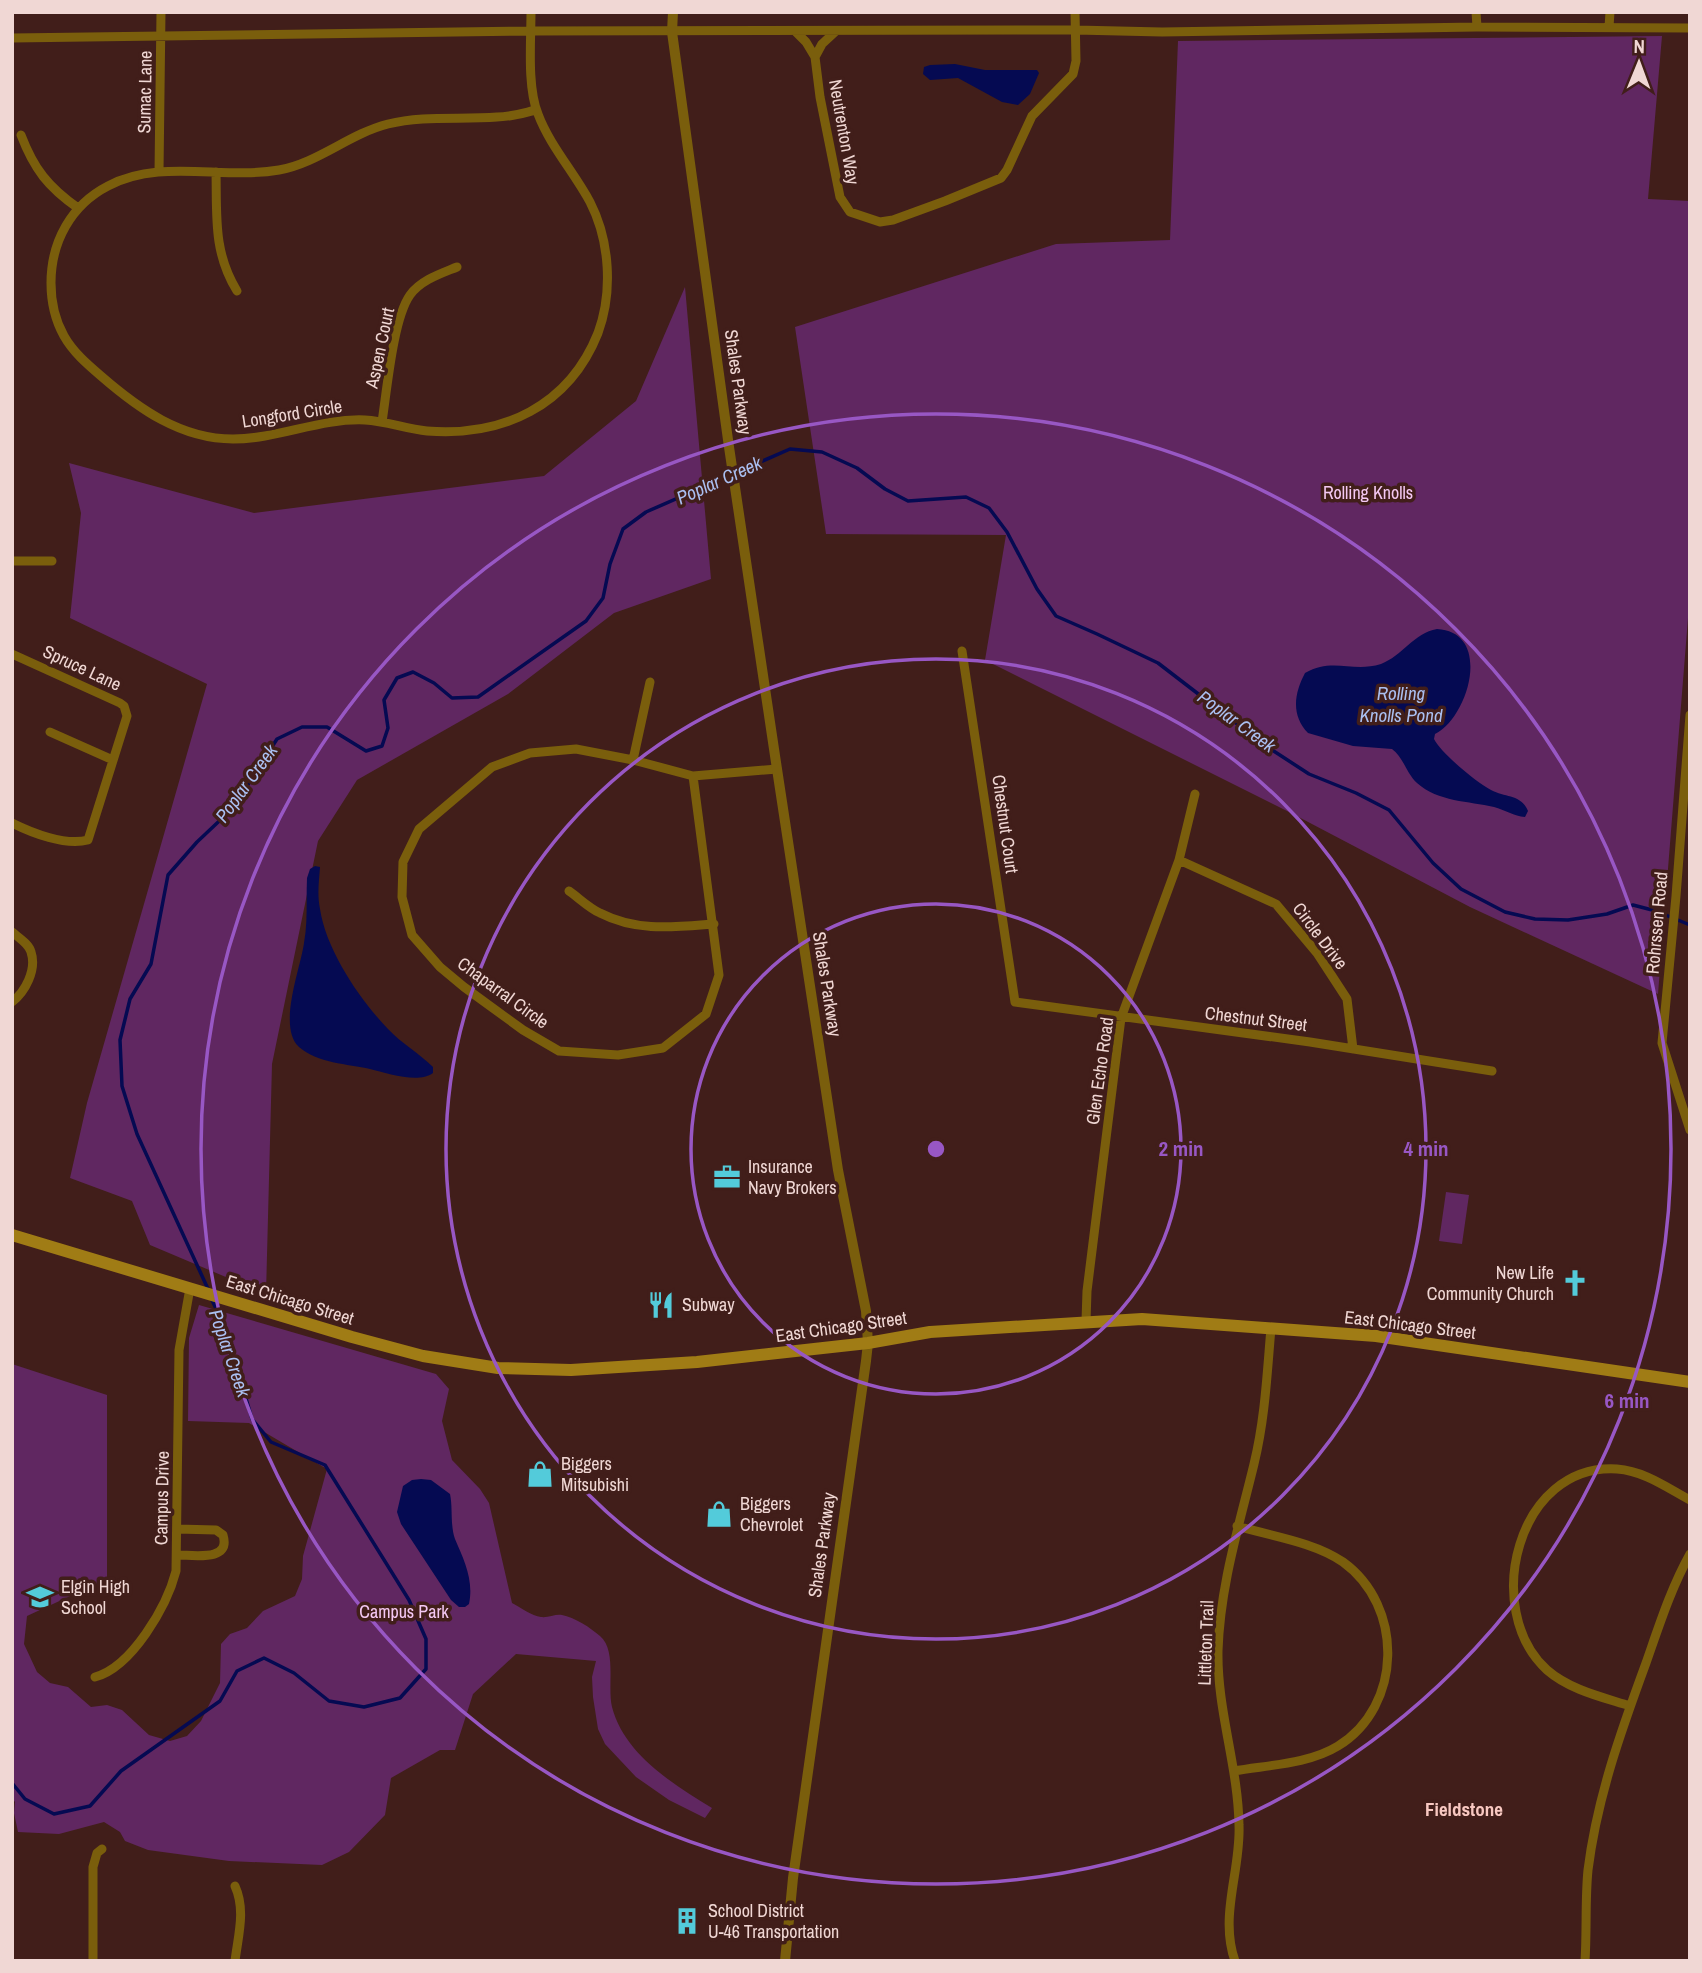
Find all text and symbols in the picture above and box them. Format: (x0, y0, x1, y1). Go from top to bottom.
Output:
north arrow (1604, 28, 1674, 98)
text: N (1633, 33, 1645, 59)
street label: Sumac Lane (131, 50, 158, 134)
street label: Neutrenton Way (823, 77, 866, 187)
street label: Aspen Court (359, 305, 400, 392)
street label: Shales Parkway (719, 328, 758, 437)
street label: Longford Circle (240, 393, 344, 434)
water label: Poplar Creek (672, 449, 767, 510)
park label: Rolling Knolls (1323, 480, 1413, 505)
street label: Spruce Lane (39, 639, 125, 697)
water label: Rolling Knolls Pond (1359, 680, 1443, 728)
water label: Poplar Creek (1193, 684, 1282, 759)
water label: Poplar Creek (209, 738, 284, 827)
street label: Chestnut Court (986, 773, 1025, 875)
street label: Rohrssen Road (1640, 871, 1673, 975)
street label: Circle Drive (1287, 897, 1354, 974)
street label: Shales Parkway (807, 930, 848, 1039)
street label: Chaparral Circle (452, 951, 554, 1034)
street label: Chestnut Street (1204, 1000, 1308, 1037)
street label: Glen Echo Road (1080, 1016, 1119, 1126)
text: 2 min (1159, 1134, 1203, 1163)
text: 4 min (1404, 1134, 1448, 1163)
centre of rings (924, 1137, 948, 1161)
place label: Insurance Navy Brokers (748, 1154, 837, 1200)
office icon: Insurance Navy Brokers (712, 1162, 742, 1192)
place label: New Life Community Church (1427, 1260, 1554, 1306)
street label: East Chicago Street (223, 1268, 357, 1331)
church icon: New Life Community Church (1560, 1268, 1590, 1298)
restaurant icon: Subway (646, 1290, 676, 1320)
place label: Subway (682, 1292, 735, 1317)
street label: East Chicago Street (1343, 1304, 1477, 1345)
street label: East Chicago Street (774, 1305, 908, 1348)
water label: Poplar Creek (203, 1306, 257, 1401)
text: 6 min (1605, 1386, 1649, 1415)
street label: Campus Drive (148, 1451, 175, 1545)
place label: Biggers Mitsubishi (561, 1451, 629, 1497)
shop icon: Biggers Mitsubishi (525, 1459, 555, 1489)
street label: Shales Parkway (802, 1490, 841, 1599)
place label: Biggers Chevrolet (740, 1491, 803, 1537)
shop icon: Biggers Chevrolet (704, 1499, 734, 1529)
place label: Elgin High School (61, 1574, 130, 1620)
school or university icon: Elgin High School (25, 1582, 55, 1612)
park label: Campus Park (359, 1599, 449, 1624)
street label: Littleton Trail (1192, 1600, 1219, 1686)
district label: Fieldstone (1425, 1796, 1503, 1822)
place label: School District U-46 Transportation (708, 1898, 839, 1944)
building icon: School District U-46 Transportation (672, 1906, 702, 1936)

